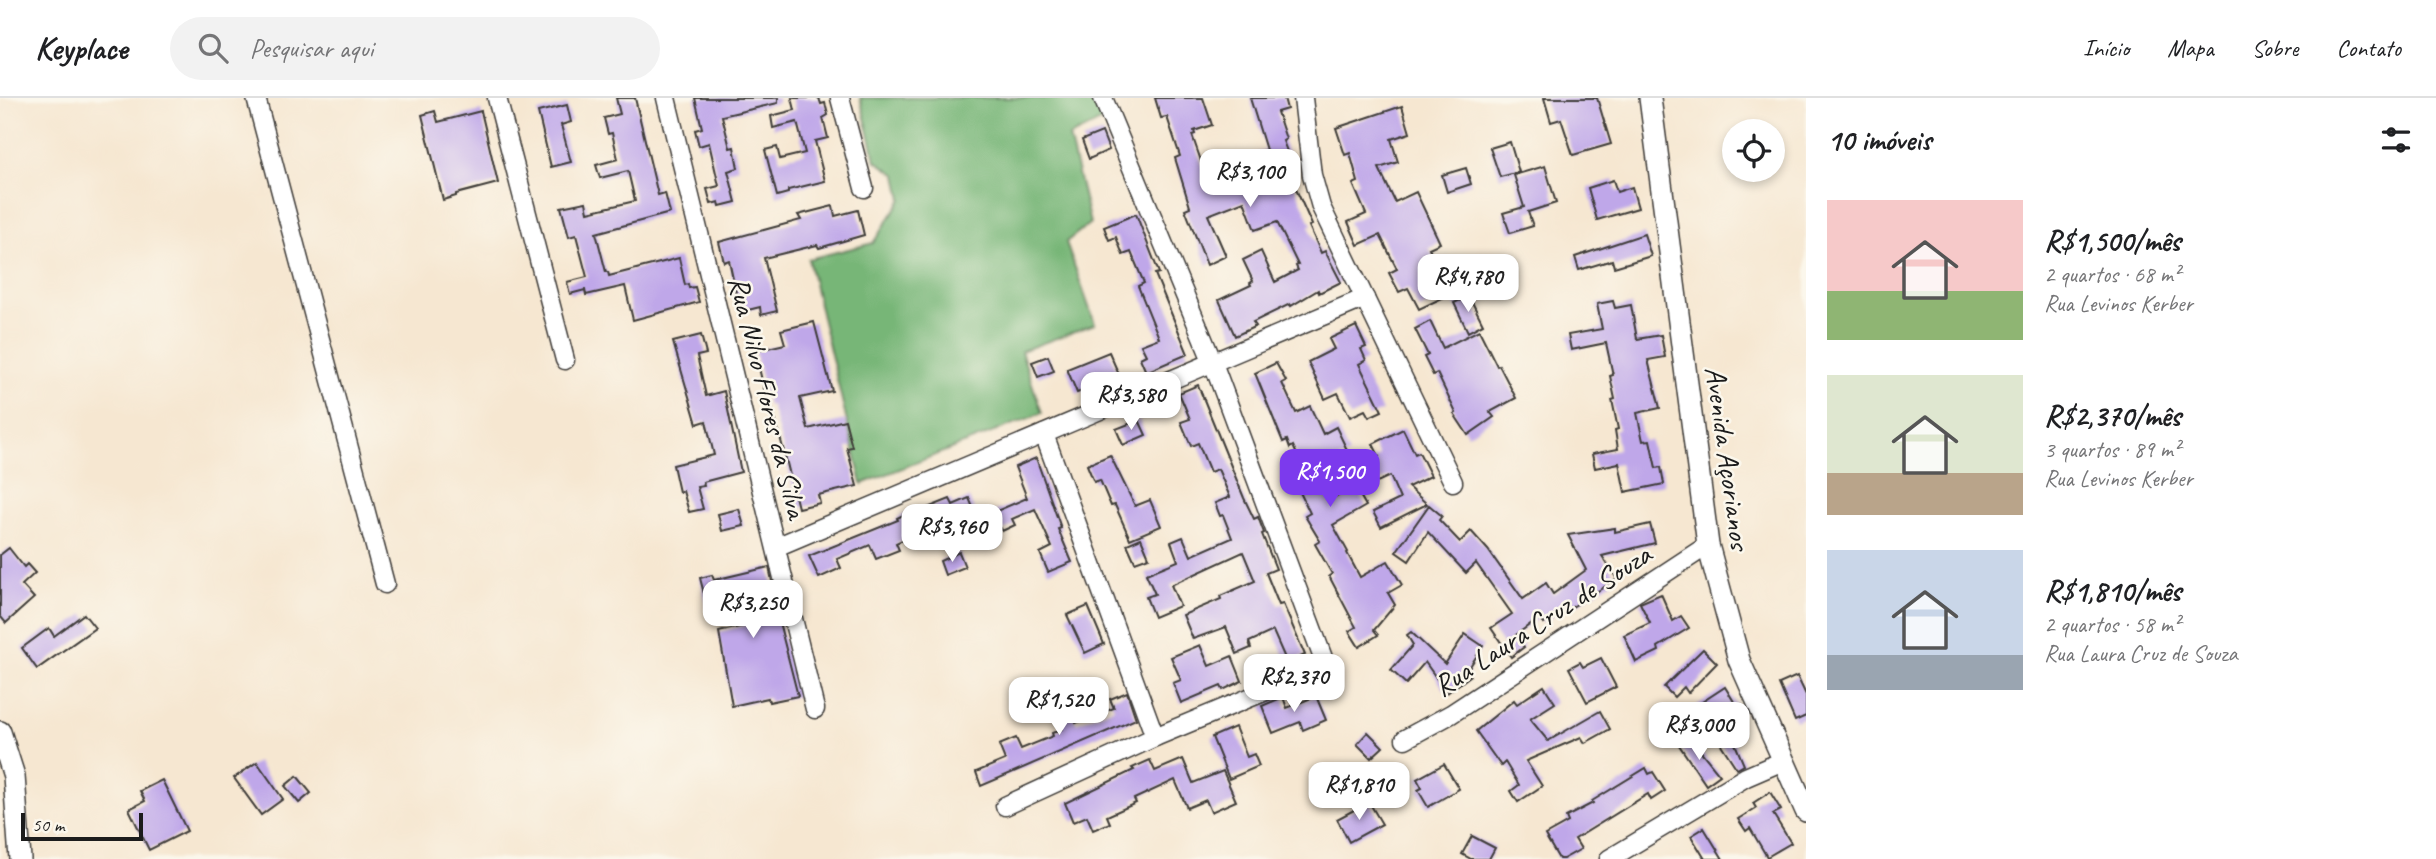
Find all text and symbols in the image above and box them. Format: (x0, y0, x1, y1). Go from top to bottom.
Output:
search box (170, 17, 660, 80)
text: Keyplace (35, 27, 128, 69)
icon: search (194, 29, 232, 67)
text: Pesquisar aqui (250, 32, 373, 65)
text: Início (2083, 33, 2129, 63)
text: Mapa (2167, 33, 2214, 63)
text: Sobre (2252, 33, 2298, 63)
text: Contato (2336, 33, 2401, 63)
map controls (1722, 119, 1785, 182)
button: locate (1722, 119, 1785, 182)
text: 10 imóveis (1827, 121, 1931, 159)
icon: filters (2377, 121, 2415, 159)
pin: R$3,100 (1185, 150, 1315, 209)
text: R$3,100 (1216, 157, 1284, 186)
text: R$1,500/mês (2044, 222, 2181, 260)
icon: home (1883, 228, 1967, 312)
pin: R$4,780 (1403, 254, 1533, 314)
text: 2 quartos · 68 m² (2044, 260, 2180, 289)
text: R$4,780 (1434, 262, 1502, 291)
street label: Rua Nilvo Flores da Silva (720, 272, 817, 525)
text: Rua Levinos Kerber (2044, 289, 2193, 318)
street label: Avenida Açorianos (1696, 364, 1760, 555)
pin: R$3,580 (1066, 372, 1196, 432)
text: R$3,580 (1097, 380, 1165, 409)
text: R$2,370/mês (2044, 397, 2181, 435)
icon: home (1883, 403, 1967, 487)
text: 3 quartos · 89 m² (2044, 435, 2180, 464)
pin: R$1,500 (1265, 450, 1395, 509)
text: R$1,500 (1296, 457, 1364, 486)
text: Rua Levinos Kerber (2044, 464, 2193, 493)
pin: R$3,960 (887, 504, 1017, 564)
text: R$3,960 (917, 512, 987, 541)
street label: Rua Laura Cruz de Souza (1426, 534, 1660, 705)
text: R$1,810/mês (2044, 572, 2181, 610)
icon: home (1883, 578, 1967, 662)
pin: R$3,250 (688, 580, 818, 640)
text: R$3,250 (719, 588, 787, 617)
text: 2 quartos · 58 m² (2044, 610, 2180, 639)
text: Rua Laura Cruz de Souza (2044, 639, 2238, 668)
pin: R$2,370 (1229, 654, 1359, 714)
text: R$2,370 (1260, 662, 1328, 691)
pin: R$1,520 (994, 678, 1124, 737)
text: R$1,520 (1025, 685, 1093, 714)
pin: R$3,000 (1634, 702, 1764, 762)
text: R$3,000 (1665, 710, 1733, 739)
pin: R$1,810 (1294, 762, 1424, 822)
text: R$1,810 (1325, 770, 1393, 799)
scale bar (21, 810, 144, 842)
text: 50 m (32, 813, 64, 837)

